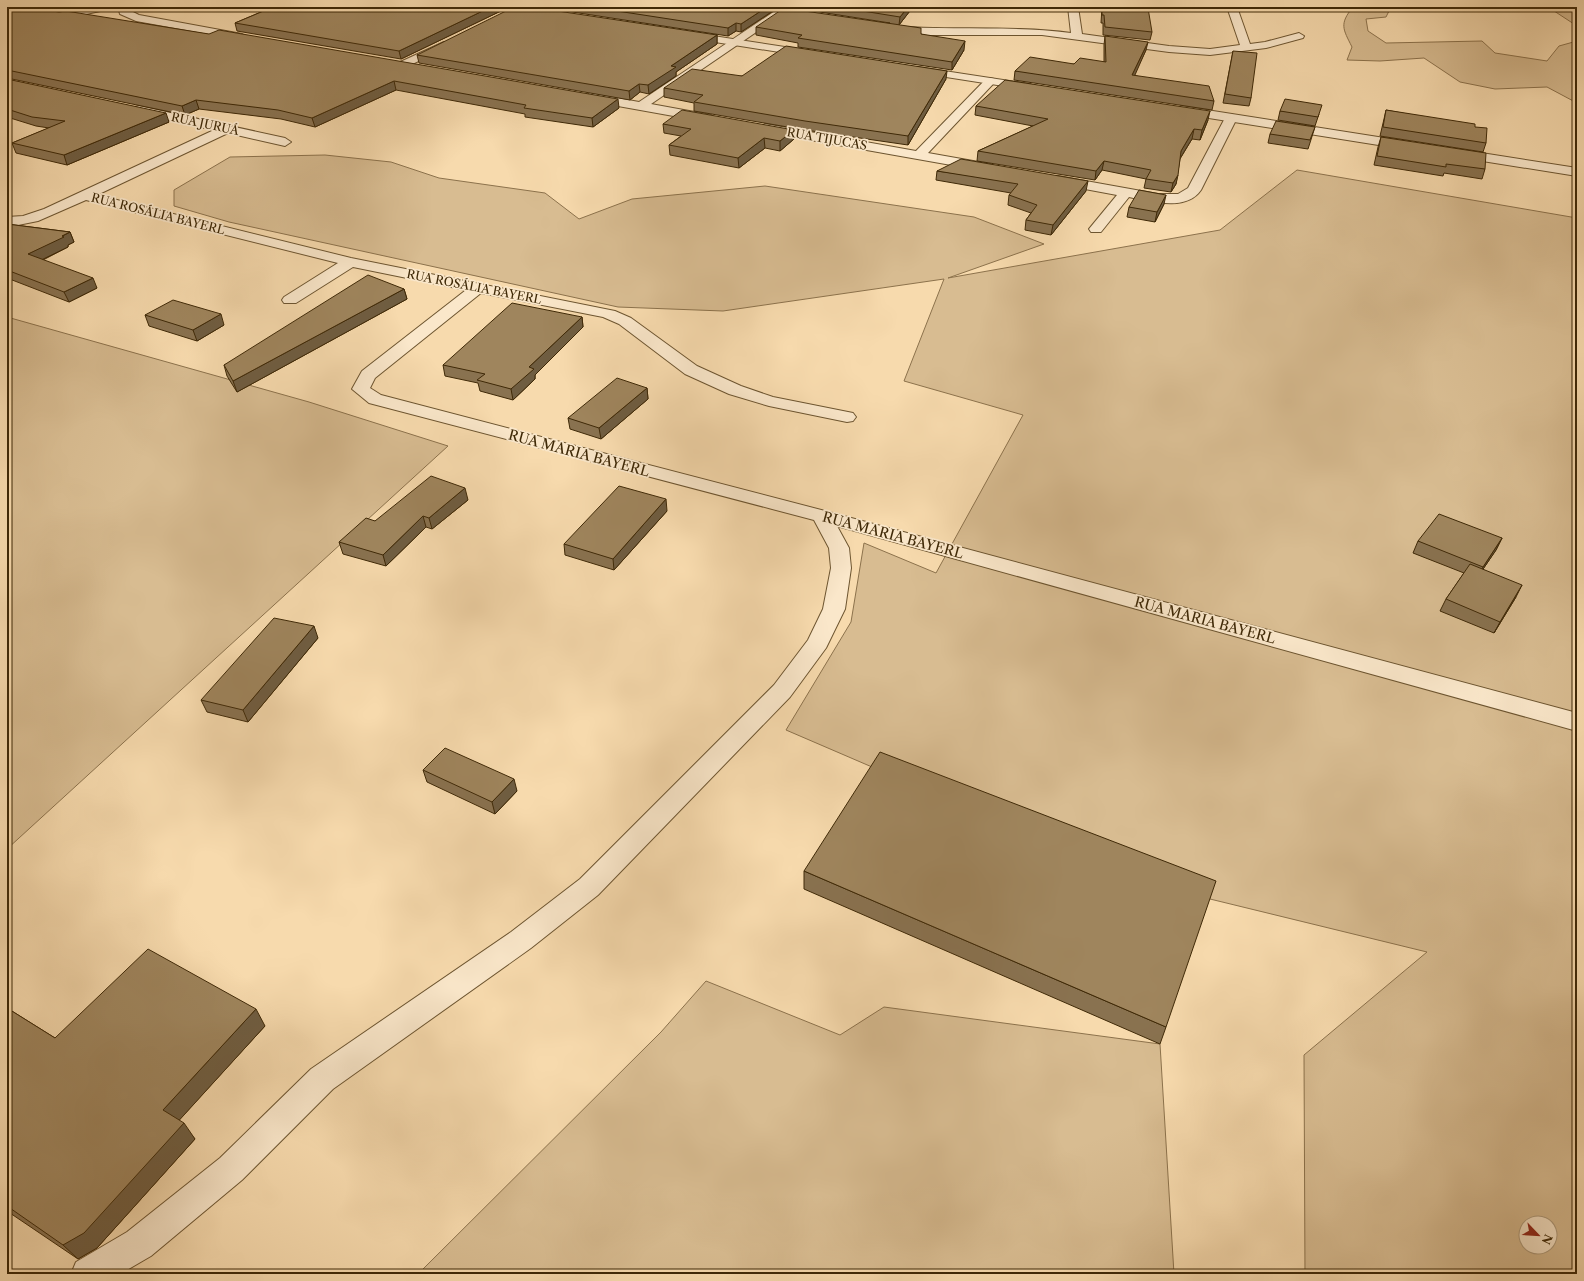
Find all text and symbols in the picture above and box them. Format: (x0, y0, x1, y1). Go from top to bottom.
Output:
street label: RUA JURUÁ (170, 108, 242, 138)
street label: RUA TIJUCAS (786, 124, 868, 153)
street label: RUA ROSÁLIA BAYERL (90, 189, 227, 237)
street label: RUA ROSÁLIA BAYERL (405, 265, 543, 307)
street label: RUA MARIA BAYERL (507, 426, 651, 480)
street label: RUA MARIA BAYERL (821, 508, 965, 562)
street label: RUA MARIA BAYERL (1133, 593, 1277, 647)
north arrow (1518, 1215, 1558, 1255)
text: N (1539, 1232, 1555, 1247)

